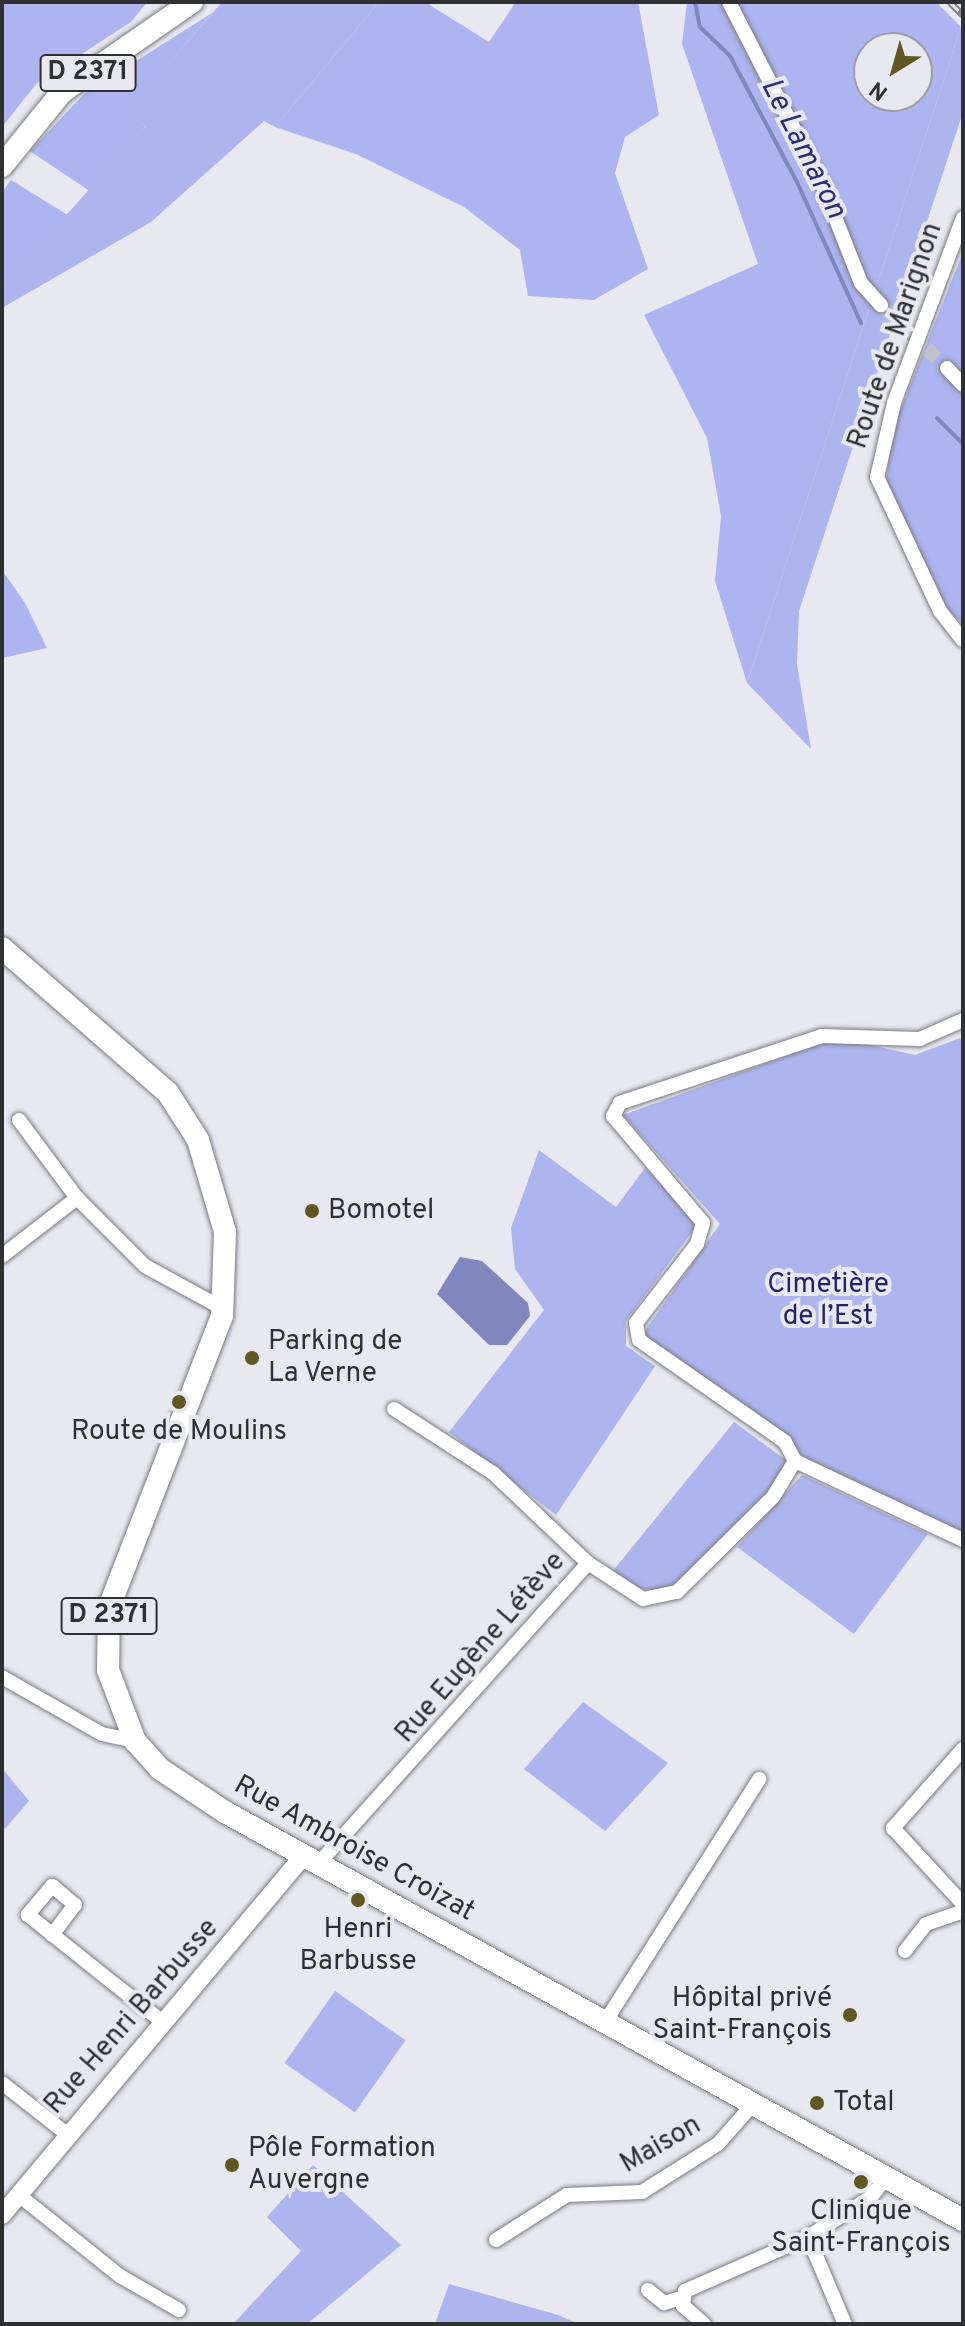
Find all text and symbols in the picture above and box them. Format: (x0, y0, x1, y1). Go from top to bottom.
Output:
north arrow (853, 32, 933, 112)
road number: D 2371 (38, 51, 138, 95)
water label: Le Lamaron (751, 73, 853, 225)
text: N (865, 74, 894, 106)
street label: Route de Marignon (842, 219, 950, 453)
place label: Bomotel (328, 1194, 434, 1228)
marker: Bomotel (303, 1202, 321, 1220)
park label: Cimetière de l’Est (767, 1268, 889, 1334)
place label: Parking de La Verne (268, 1325, 402, 1391)
marker: Parking de La Verne (243, 1349, 261, 1367)
marker: Route de Moulins (170, 1393, 188, 1411)
place label: Route de Moulins (71, 1415, 287, 1449)
street label: Rue Eugène Létève (389, 1546, 573, 1750)
road number: D 2371 (59, 1594, 159, 1638)
street label: Rue Ambroise Croizat (227, 1769, 481, 1929)
marker: Henri Barbusse (349, 1891, 367, 1909)
street label: Rue Henri Barbusse (38, 1912, 226, 2122)
place label: Henri Barbusse (299, 1913, 417, 1979)
place label: Hôpital privé Saint-François (653, 1982, 832, 2048)
marker: Hôpital privé Saint-François (839, 2004, 861, 2026)
place label: Total (833, 2086, 895, 2120)
marker: Total (808, 2094, 826, 2112)
street label: Maison (615, 2109, 707, 2181)
place label: Pôle Formation Auvergne (248, 2132, 436, 2198)
marker: Pôle Formation Auvergne (223, 2156, 241, 2174)
marker: Clinique Saint-François (852, 2173, 870, 2191)
place label: Clinique Saint-François (771, 2195, 951, 2261)

